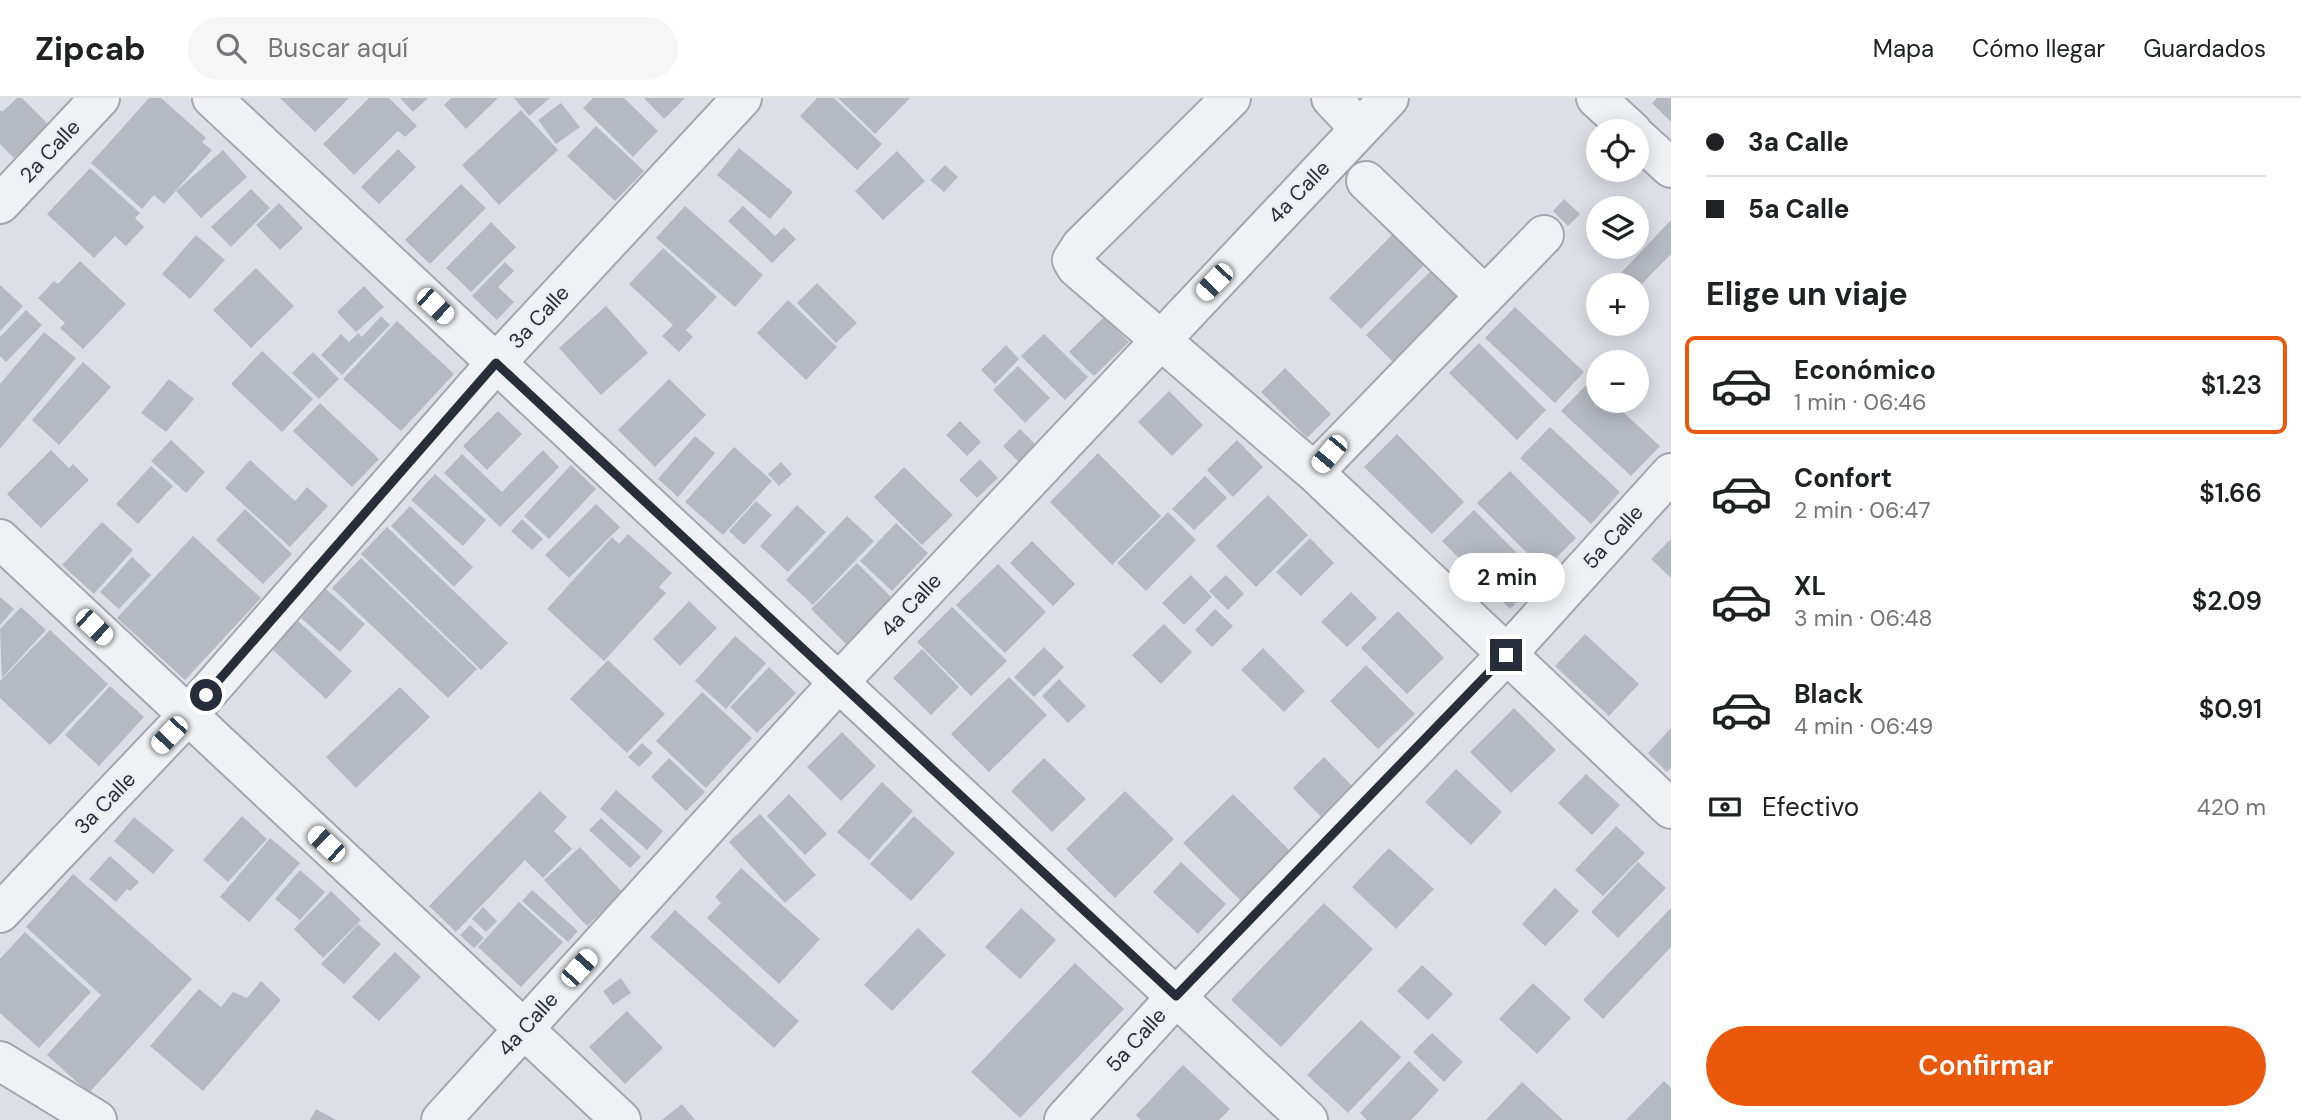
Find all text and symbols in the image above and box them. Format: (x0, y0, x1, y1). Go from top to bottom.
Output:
search box (188, 17, 678, 80)
text: Zipcab (35, 27, 146, 70)
icon: search (212, 29, 250, 67)
text: Buscar aquí (268, 31, 408, 65)
text: Mapa (1873, 33, 1934, 64)
text: Cómo llegar (1972, 33, 2105, 64)
text: Guardados (2143, 33, 2266, 64)
street label: 2a Calle (14, 113, 87, 189)
map controls (1586, 119, 1649, 413)
button: locate (1586, 119, 1649, 182)
text: 3a Calle (1748, 125, 1849, 159)
street label: 4a Calle (1262, 154, 1336, 230)
text: 5a Calle (1748, 192, 1849, 226)
button: layers (1586, 196, 1649, 259)
car (1192, 260, 1237, 304)
button: + (1586, 273, 1649, 336)
text: Elige un viaje (1706, 273, 1908, 315)
street label: 3a Calle (502, 279, 576, 355)
car (413, 284, 458, 328)
button: − (1586, 350, 1649, 413)
text: Económico (1794, 353, 1936, 387)
icon: car (1710, 354, 1773, 417)
text: $1.23 (2201, 368, 2262, 402)
text: 1 min · 06:46 (1794, 387, 1927, 417)
car (1308, 431, 1351, 477)
text: Confort (1794, 461, 1892, 495)
icon: car (1710, 462, 1773, 525)
text: $1.66 (2199, 476, 2262, 510)
text: 2 min · 06:47 (1794, 495, 1930, 525)
street label: 5a Calle (1577, 499, 1649, 575)
callout: 2 min (1448, 554, 1564, 602)
text: 2 min (1477, 562, 1537, 592)
street label: 4a Calle (874, 567, 948, 643)
text: XL (1794, 569, 1826, 603)
icon: car (1710, 570, 1773, 633)
text: $2.09 (2192, 584, 2262, 618)
text: 3 min · 06:48 (1794, 603, 1932, 633)
car (72, 605, 117, 649)
route end (1490, 639, 1522, 671)
text: Black (1794, 677, 1864, 711)
icon: car (1710, 678, 1773, 741)
route start (190, 679, 222, 711)
text: $0.91 (2199, 692, 2262, 726)
text: 4 min · 06:49 (1794, 711, 1933, 741)
car (147, 712, 192, 758)
street label: 3a Calle (68, 765, 142, 840)
icon: cash (1706, 788, 1744, 826)
text: Efectivo (1762, 790, 1859, 824)
text: 420 m (2197, 792, 2266, 822)
car (304, 822, 349, 866)
car (558, 945, 601, 991)
street label: 4a Calle (492, 986, 564, 1062)
street label: 5a Calle (1100, 1002, 1172, 1078)
button: Confirmar (1706, 1026, 2266, 1106)

